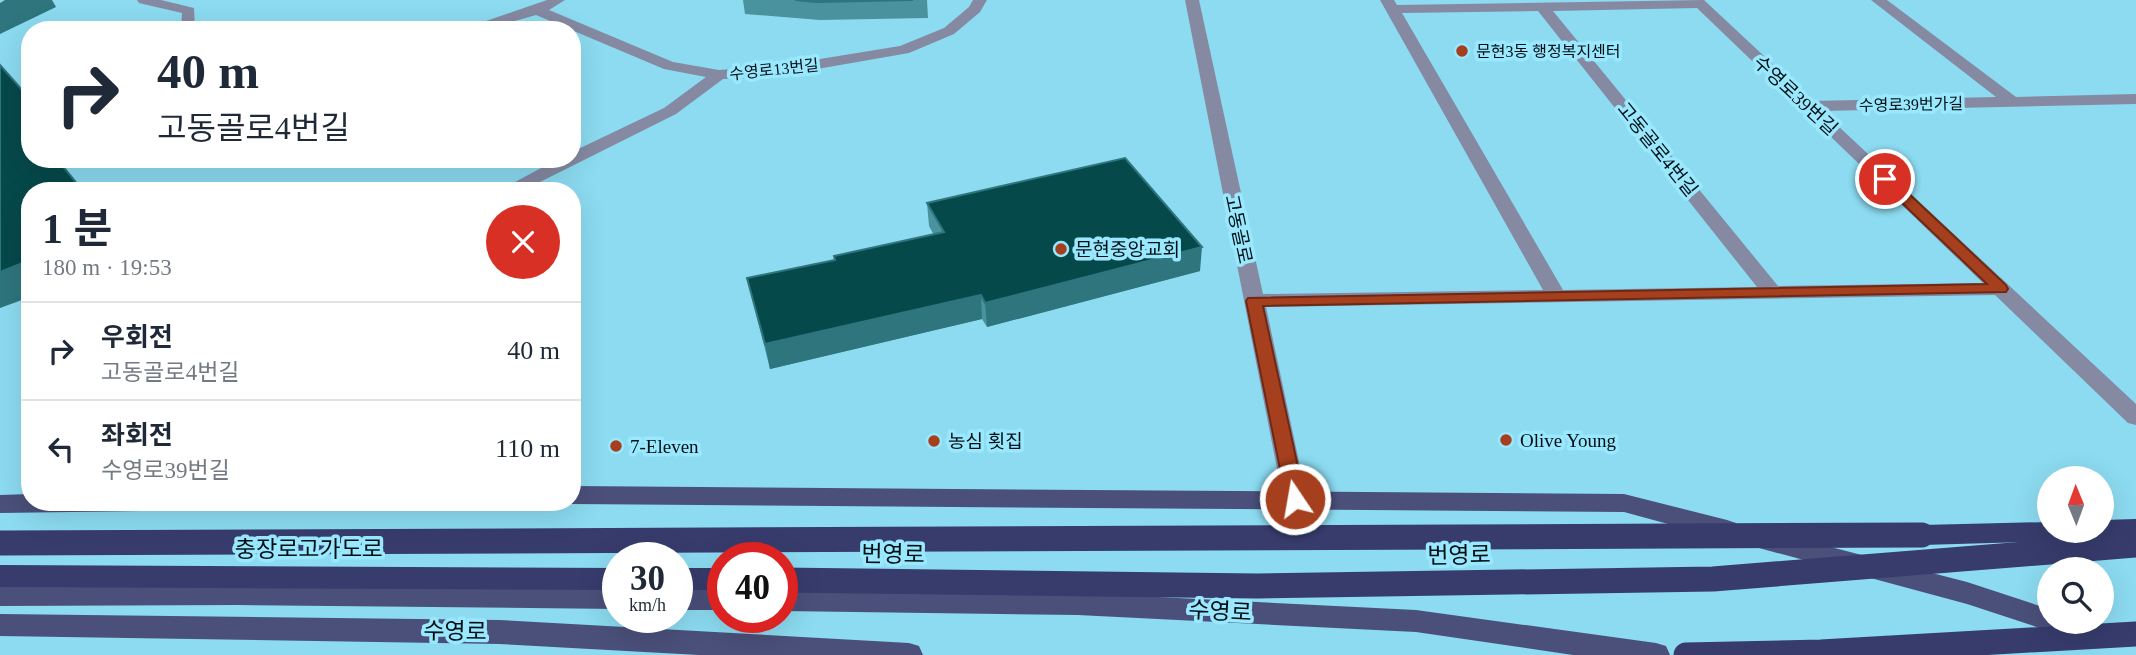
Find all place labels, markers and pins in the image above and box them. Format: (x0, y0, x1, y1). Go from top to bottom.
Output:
marker: 문현3동 행정복지센터 (1454, 43, 1470, 59)
place label: 문현3동 행정복지센터 (1476, 43, 1620, 60)
pin (1855, 149, 1915, 209)
place label: 문현중앙교회 (1075, 239, 1180, 260)
marker: 문현중앙교회 (1053, 241, 1069, 257)
place label: Olive Young (1520, 430, 1617, 451)
place label: 농심 횟집 (948, 431, 1023, 452)
marker: Olive Young (1498, 432, 1514, 448)
marker: 농심 횟집 (926, 433, 942, 449)
place label: 7-Eleven (630, 436, 699, 457)
marker: 7-Eleven (608, 438, 624, 454)

